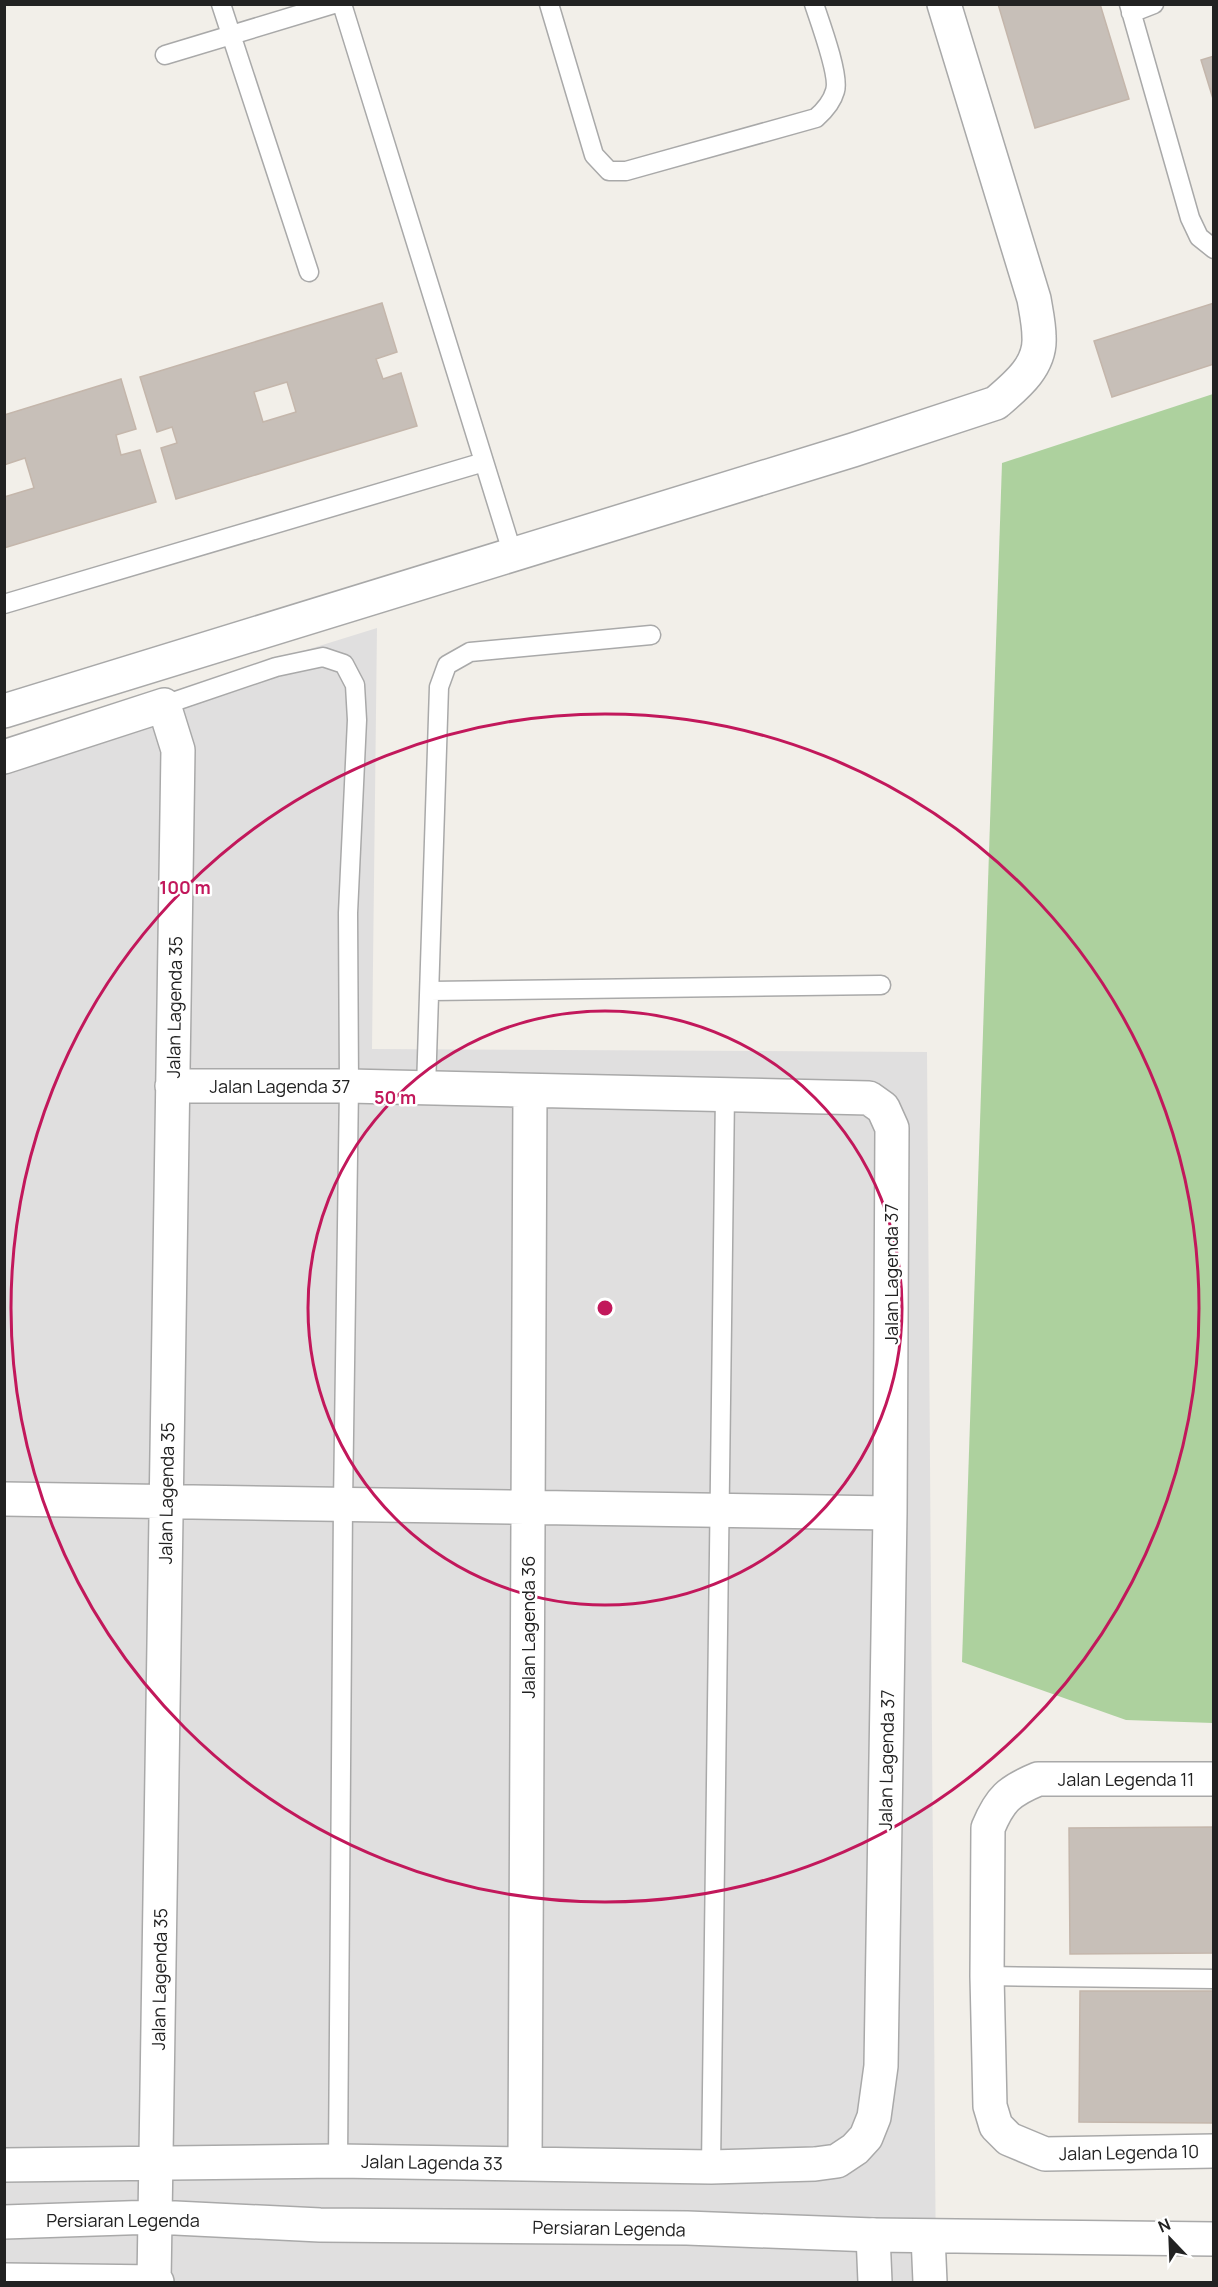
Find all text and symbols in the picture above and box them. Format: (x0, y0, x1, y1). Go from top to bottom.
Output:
text: 100 m (159, 875, 211, 899)
street label: Jalan Lagenda 35 (161, 936, 187, 1078)
street label: Jalan Lagenda 37 (210, 1074, 350, 1098)
text: 50 m (374, 1085, 416, 1109)
street label: Jalan Lagenda 37 (879, 1204, 903, 1344)
centre of rings (595, 1298, 615, 1318)
street label: Jalan Lagenda 35 (153, 1422, 179, 1564)
street label: Jalan Lagenda 36 (516, 1556, 540, 1698)
street label: Jalan Lagenda 37 (873, 1689, 899, 1831)
street label: Jalan Legenda 11 (1058, 1767, 1194, 1791)
street label: Jalan Lagenda 35 (146, 1908, 172, 2050)
street label: Jalan Legenda 10 (1059, 2139, 1199, 2165)
street label: Jalan Lagenda 33 (361, 2149, 503, 2175)
street label: Persiaran Legenda (46, 2208, 200, 2232)
north arrow (1140, 2209, 1200, 2269)
text: N (1155, 2213, 1174, 2238)
street label: Persiaran Legenda (532, 2215, 686, 2241)

